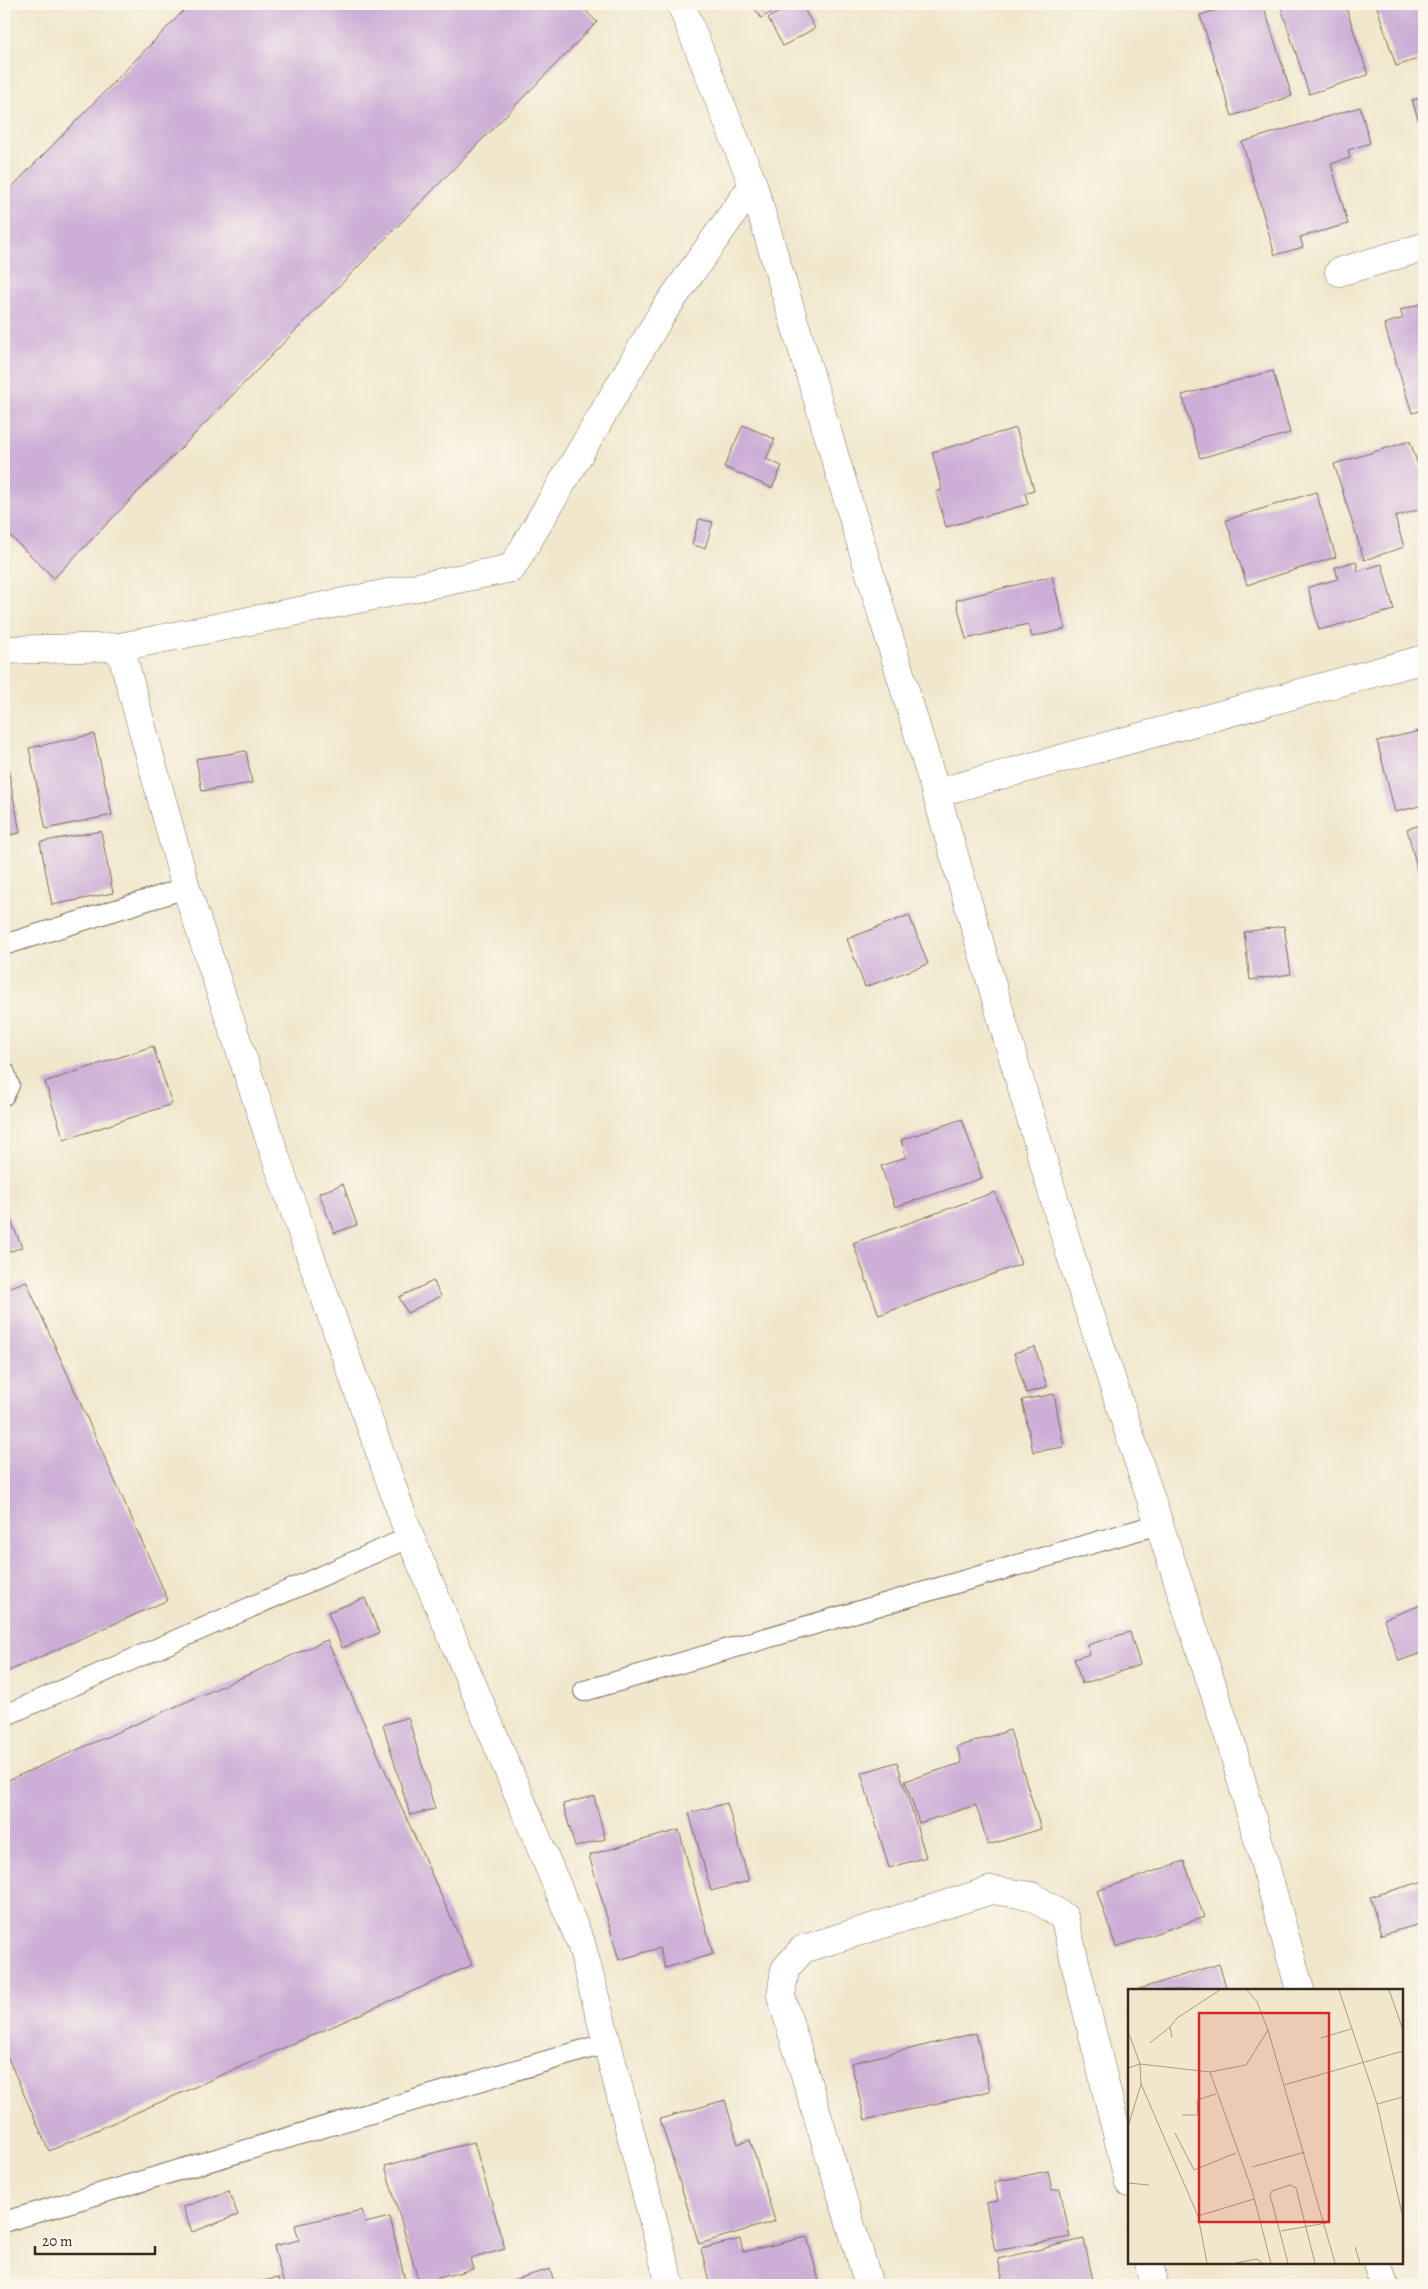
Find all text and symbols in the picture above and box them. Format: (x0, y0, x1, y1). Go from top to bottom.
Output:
inset map (1128, 1989, 1403, 2264)
scale bar (35, 2224, 155, 2256)
text: 20 m (42, 2231, 73, 2251)

